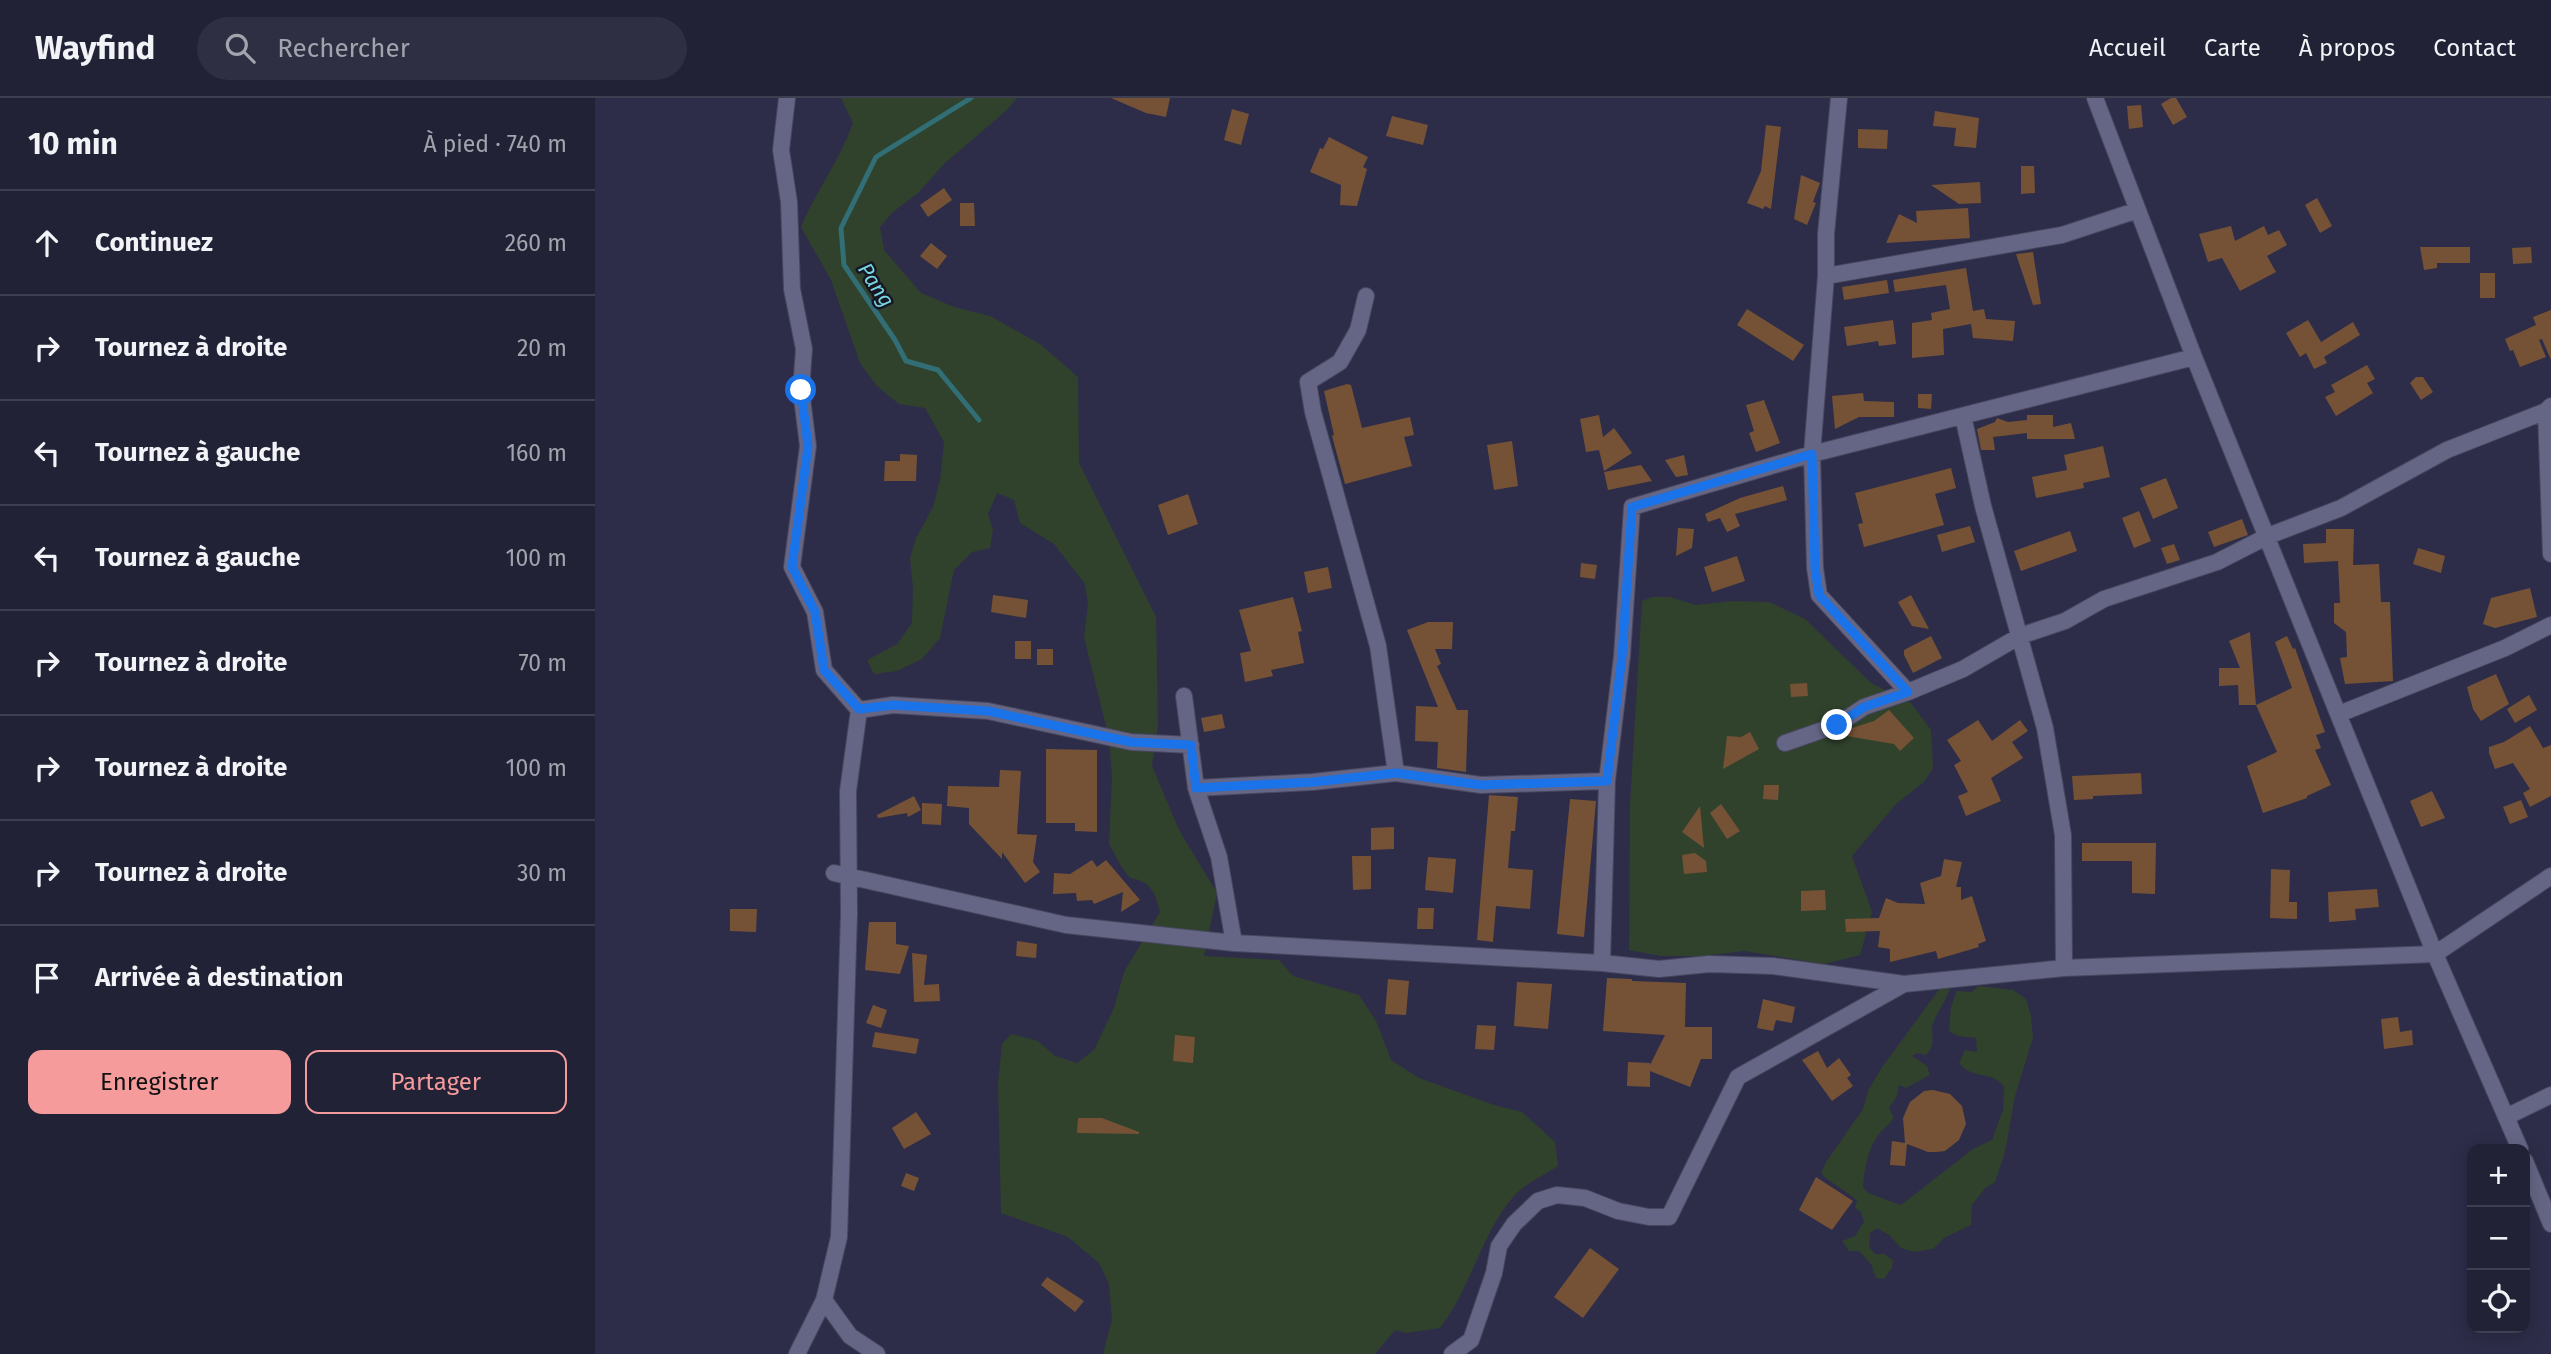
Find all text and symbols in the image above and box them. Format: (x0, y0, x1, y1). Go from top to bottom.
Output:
search box (197, 17, 687, 80)
text: Wayfind (35, 28, 155, 68)
icon: search (221, 29, 259, 67)
text: Rechercher (277, 33, 410, 64)
text: Accueil (2089, 34, 2166, 62)
text: Carte (2204, 34, 2261, 62)
text: À propos (2299, 34, 2395, 62)
text: Contact (2433, 34, 2516, 62)
text: 10 min (28, 126, 118, 162)
text: À pied · 740 m (423, 130, 567, 158)
icon: ahead (28, 224, 66, 262)
text: Continuez (95, 227, 213, 258)
text: 260 m (505, 229, 567, 257)
water label: Pang (852, 258, 900, 312)
icon: right (28, 329, 66, 367)
text: Tournez à droite (95, 332, 287, 363)
text: 20 m (517, 334, 567, 362)
route start (785, 374, 816, 405)
icon: left (28, 434, 66, 472)
text: Tournez à gauche (95, 437, 300, 468)
text: 160 m (506, 439, 567, 467)
icon: left (28, 539, 66, 577)
text: Tournez à gauche (95, 542, 300, 573)
text: 100 m (506, 544, 567, 572)
icon: right (28, 644, 66, 682)
text: Tournez à droite (95, 647, 287, 678)
text: 70 m (518, 649, 567, 677)
route end (1821, 709, 1852, 740)
icon: right (28, 749, 66, 787)
text: Tournez à droite (95, 752, 287, 783)
text: 100 m (506, 754, 567, 782)
icon: right (28, 854, 66, 892)
text: Tournez à droite (95, 857, 287, 888)
text: 30 m (517, 859, 567, 887)
icon: arrive (28, 959, 66, 997)
text: Arrivée à destination (95, 962, 344, 993)
button: Enregistrer (28, 1050, 291, 1114)
button: Partager (305, 1050, 567, 1114)
map controls (2467, 1144, 2530, 1333)
button: + (2467, 1144, 2530, 1207)
button: − (2467, 1207, 2530, 1270)
button: locate (2467, 1270, 2530, 1333)

